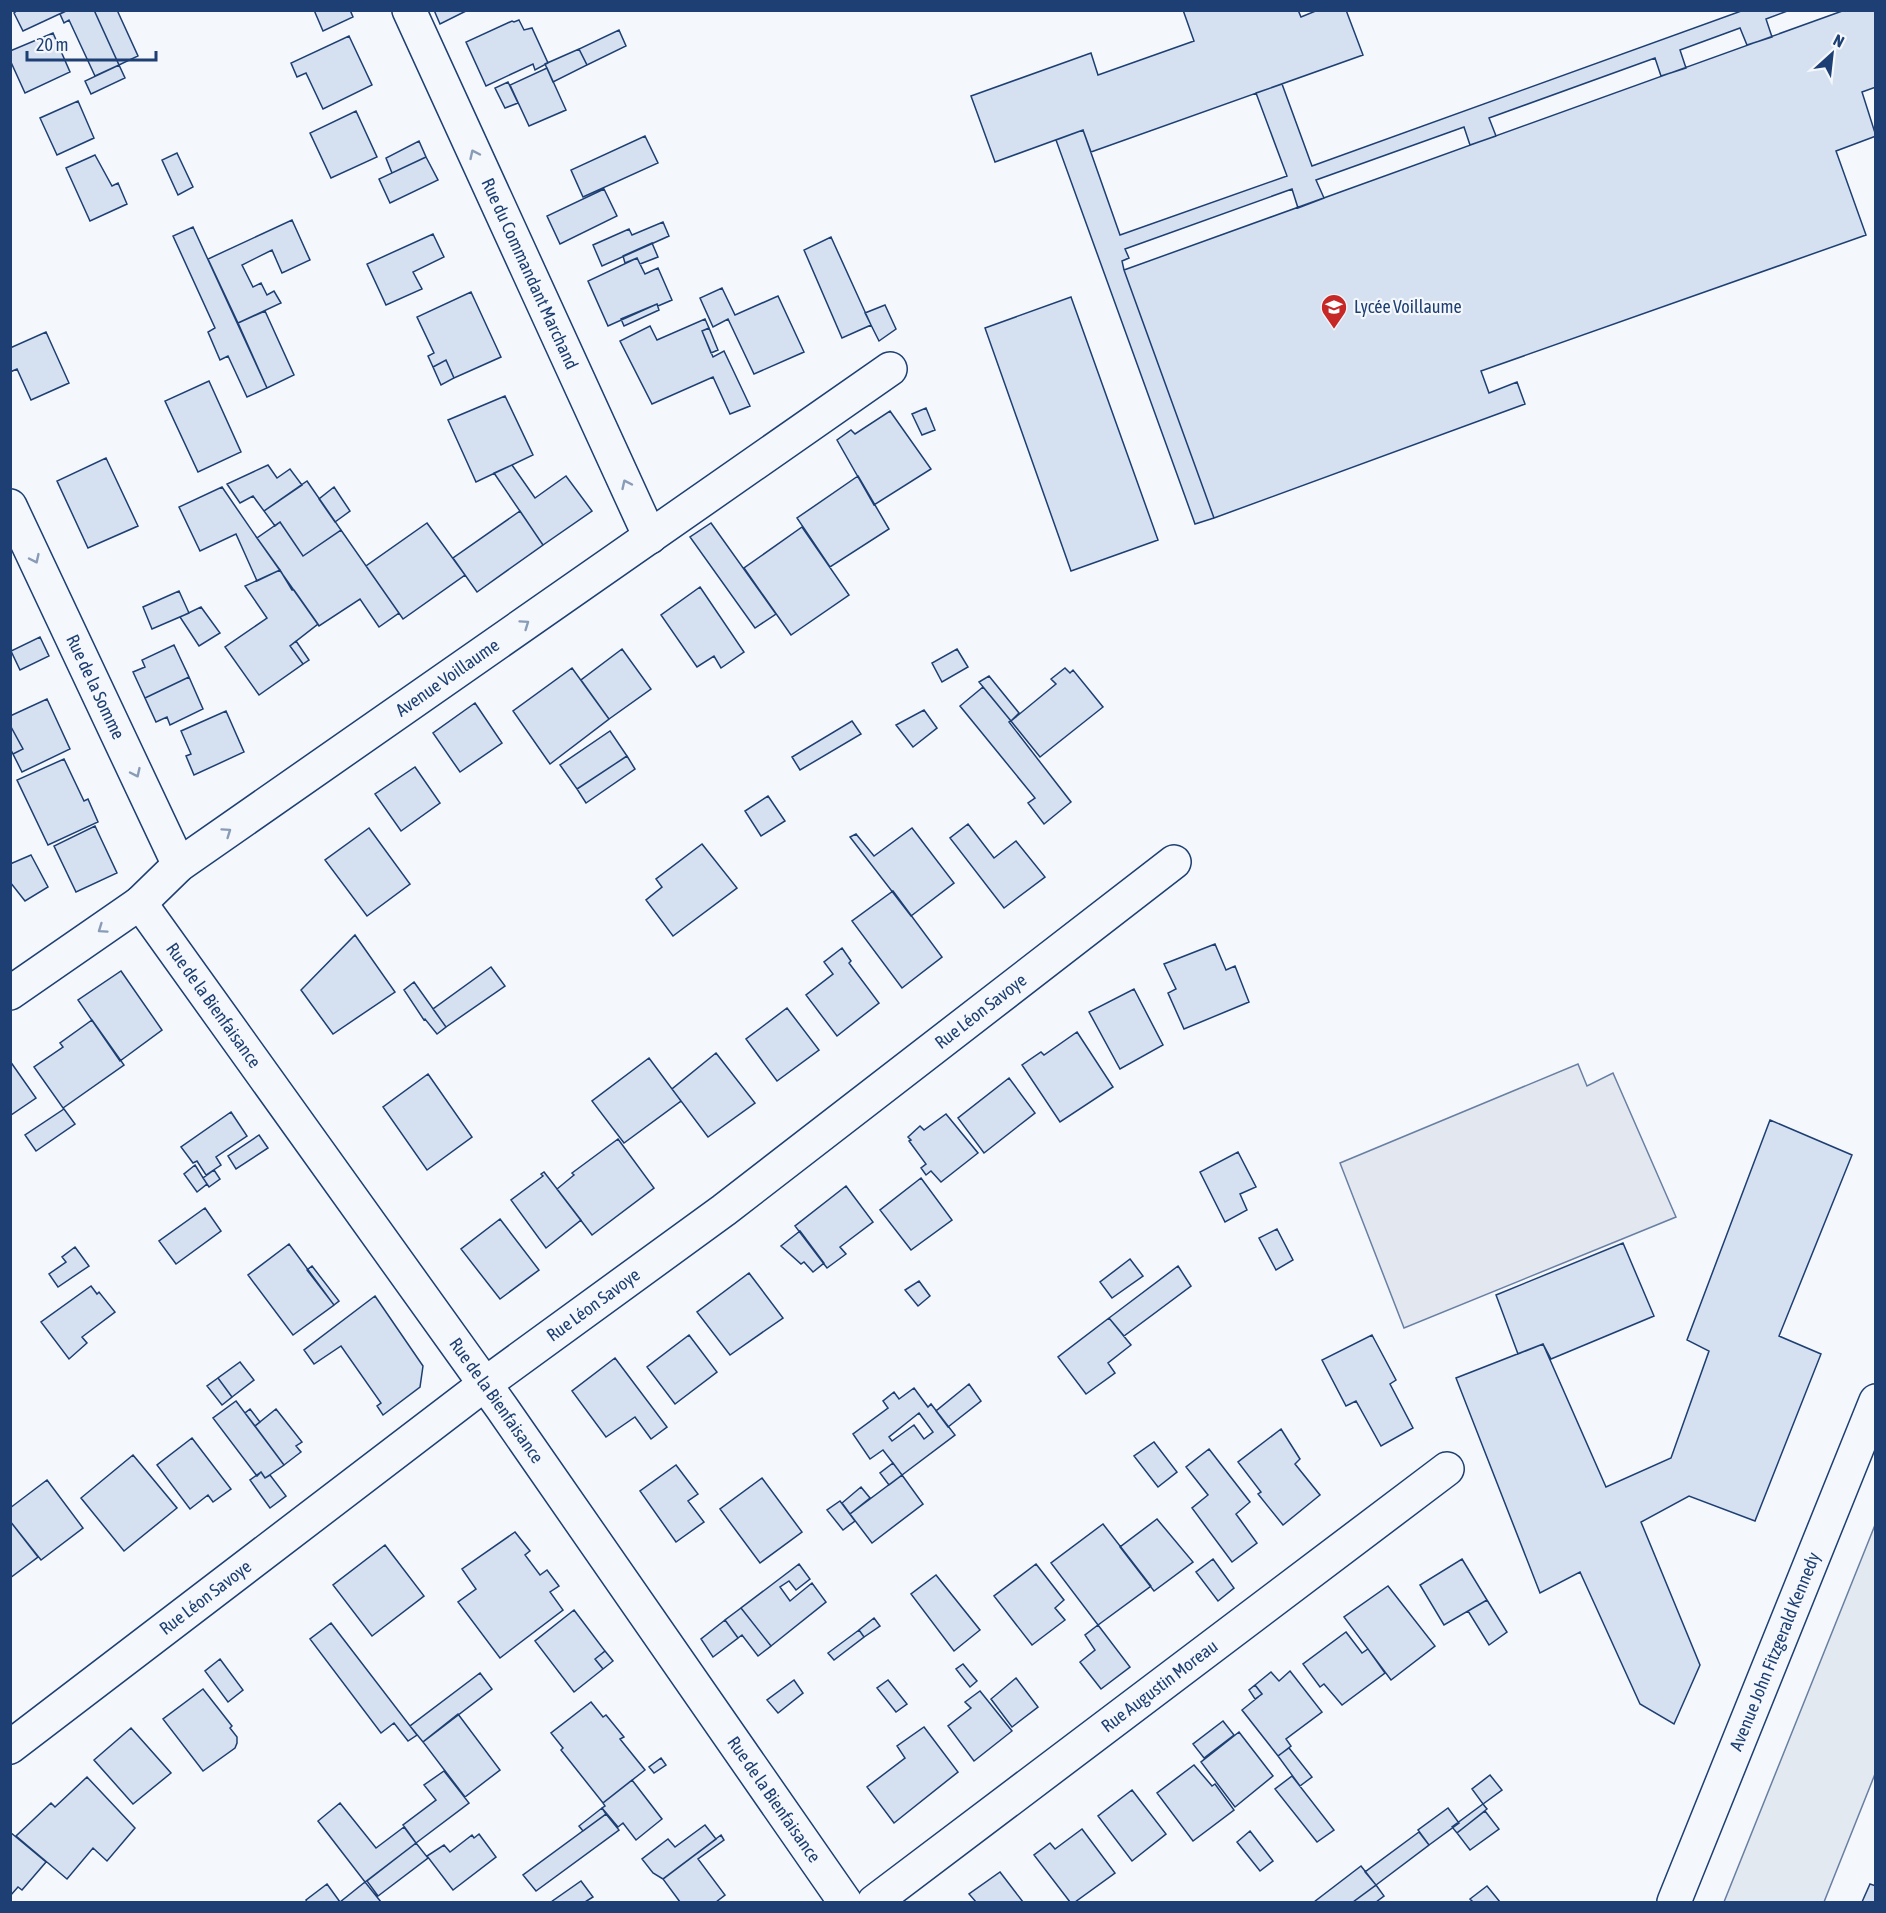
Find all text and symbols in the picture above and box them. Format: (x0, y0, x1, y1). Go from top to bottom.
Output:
scale bar (27, 24, 156, 62)
north arrow (1802, 24, 1862, 84)
text: N (1831, 30, 1847, 51)
text: 20 m (36, 34, 68, 55)
one-way arrow (470, 149, 482, 160)
street label: Rue du Commandant Marchand (477, 175, 583, 372)
school or university icon: Lycée Voillaume (1319, 292, 1349, 330)
place label: Lycée Voillaume (1354, 296, 1462, 317)
one-way arrow (621, 479, 633, 490)
one-way arrow (28, 553, 40, 564)
one-way arrow (518, 620, 529, 631)
street label: Rue de la Somme (62, 631, 129, 742)
street label: Avenue Voillaume (392, 634, 503, 720)
one-way arrow (129, 767, 141, 778)
one-way arrow (221, 828, 232, 839)
one-way arrow (98, 922, 109, 933)
street label: Rue de la Bienfaisance (162, 939, 266, 1072)
street label: Rue Léon Savoye (930, 969, 1030, 1053)
street label: Rue Léon Savoye (543, 1264, 644, 1345)
street label: Rue de la Bienfaisance (445, 1334, 548, 1467)
street label: Avenue John Fitzgerald Kennedy (1725, 1549, 1824, 1754)
street label: Rue Léon Savoye (155, 1555, 255, 1639)
street label: Rue Augustin Moreau (1097, 1635, 1222, 1736)
street label: Rue de la Bienfaisance (723, 1732, 825, 1866)

